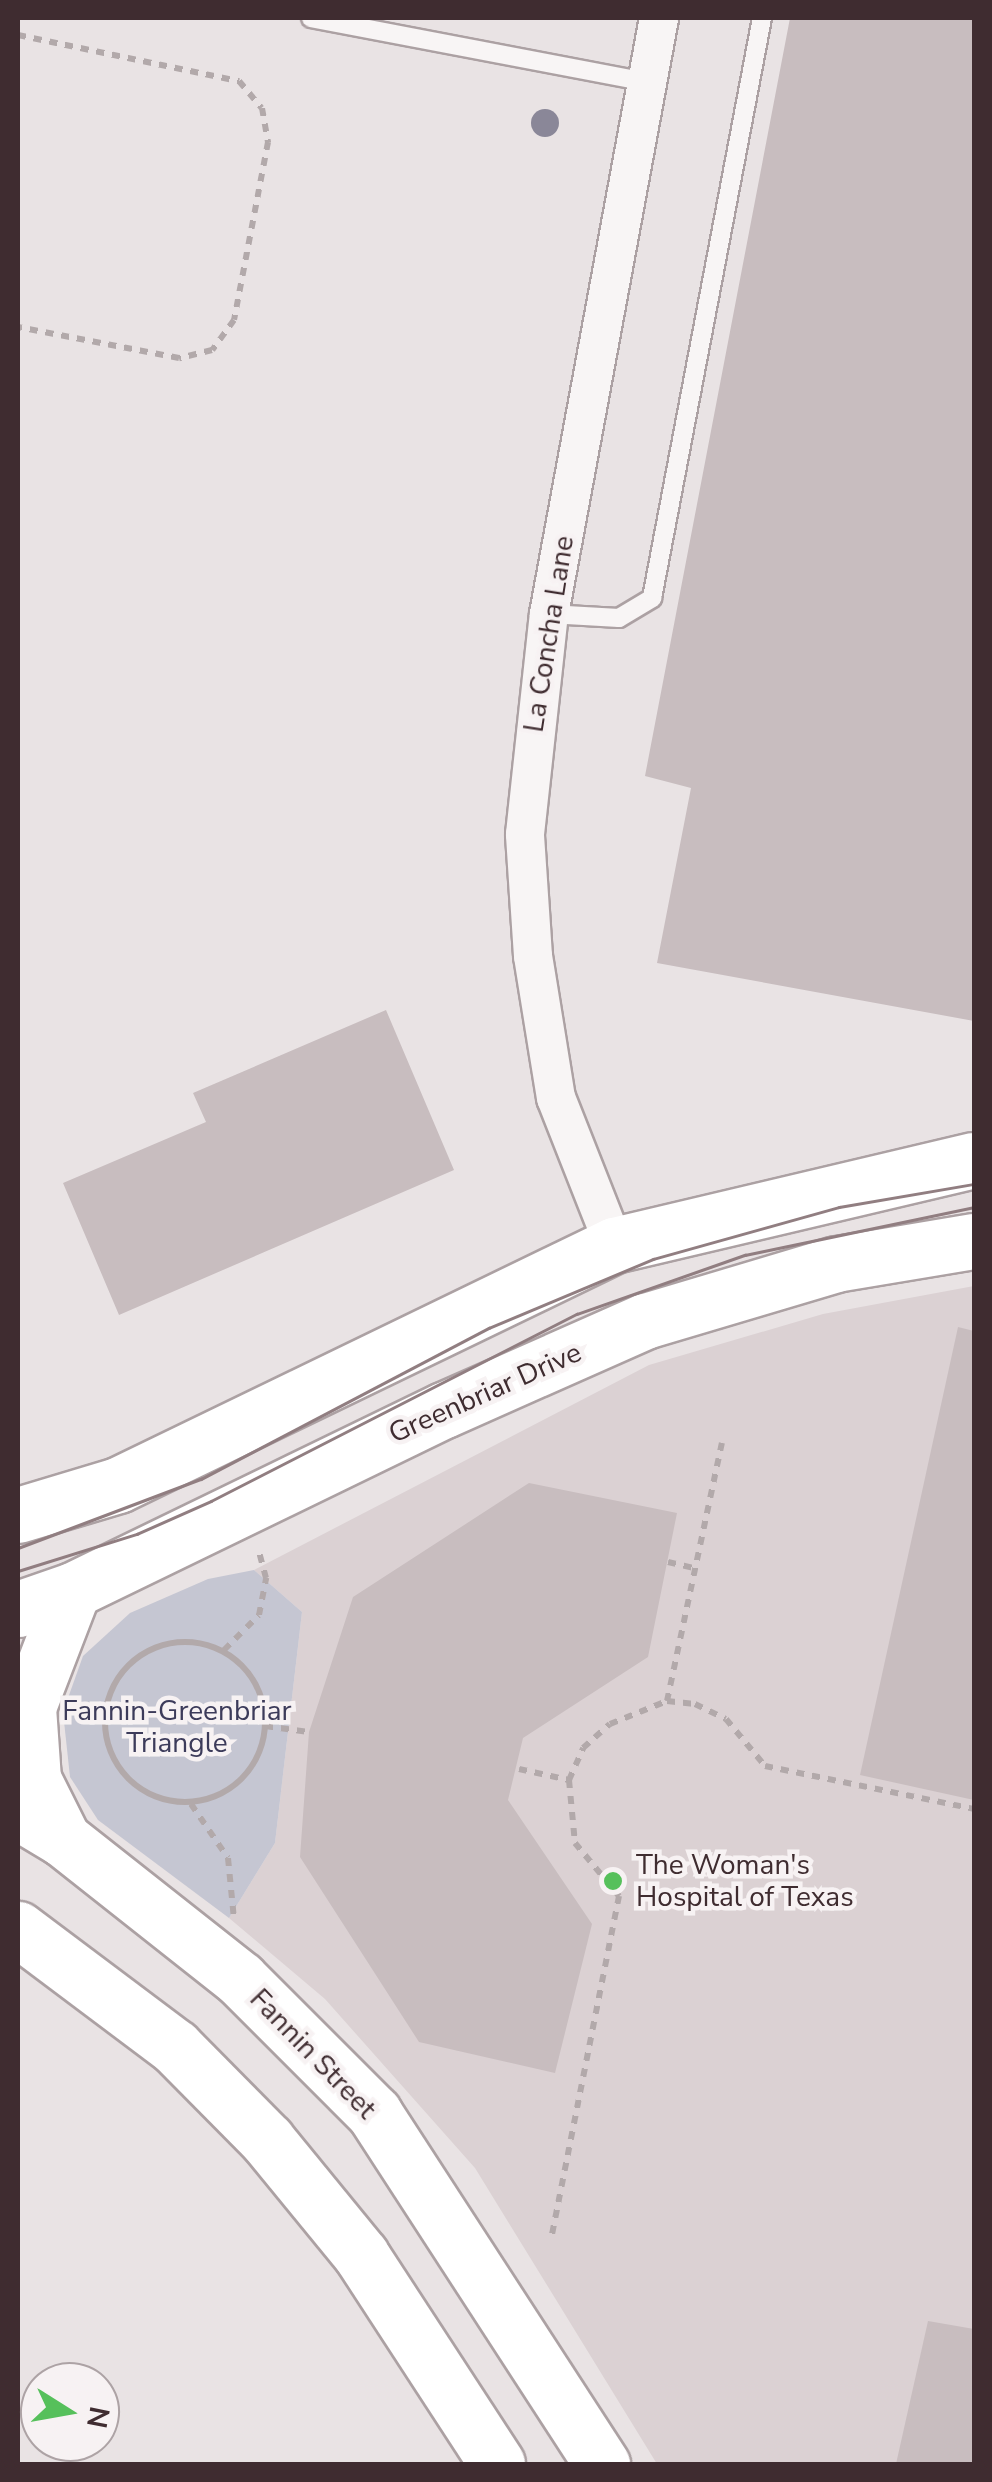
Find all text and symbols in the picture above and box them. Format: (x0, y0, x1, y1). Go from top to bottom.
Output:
street label: La Concha Lane (517, 533, 581, 735)
street label: Greenbriar Drive (384, 1336, 586, 1450)
park label: Fannin-Greenbriar Triangle (62, 1694, 292, 1760)
place label: The Woman's Hospital of Texas (636, 1848, 854, 1914)
marker: The Woman's Hospital of Texas (600, 1868, 626, 1894)
street label: Fannin Street (243, 1982, 383, 2126)
north arrow (20, 2362, 120, 2462)
text: N (77, 2403, 118, 2431)

